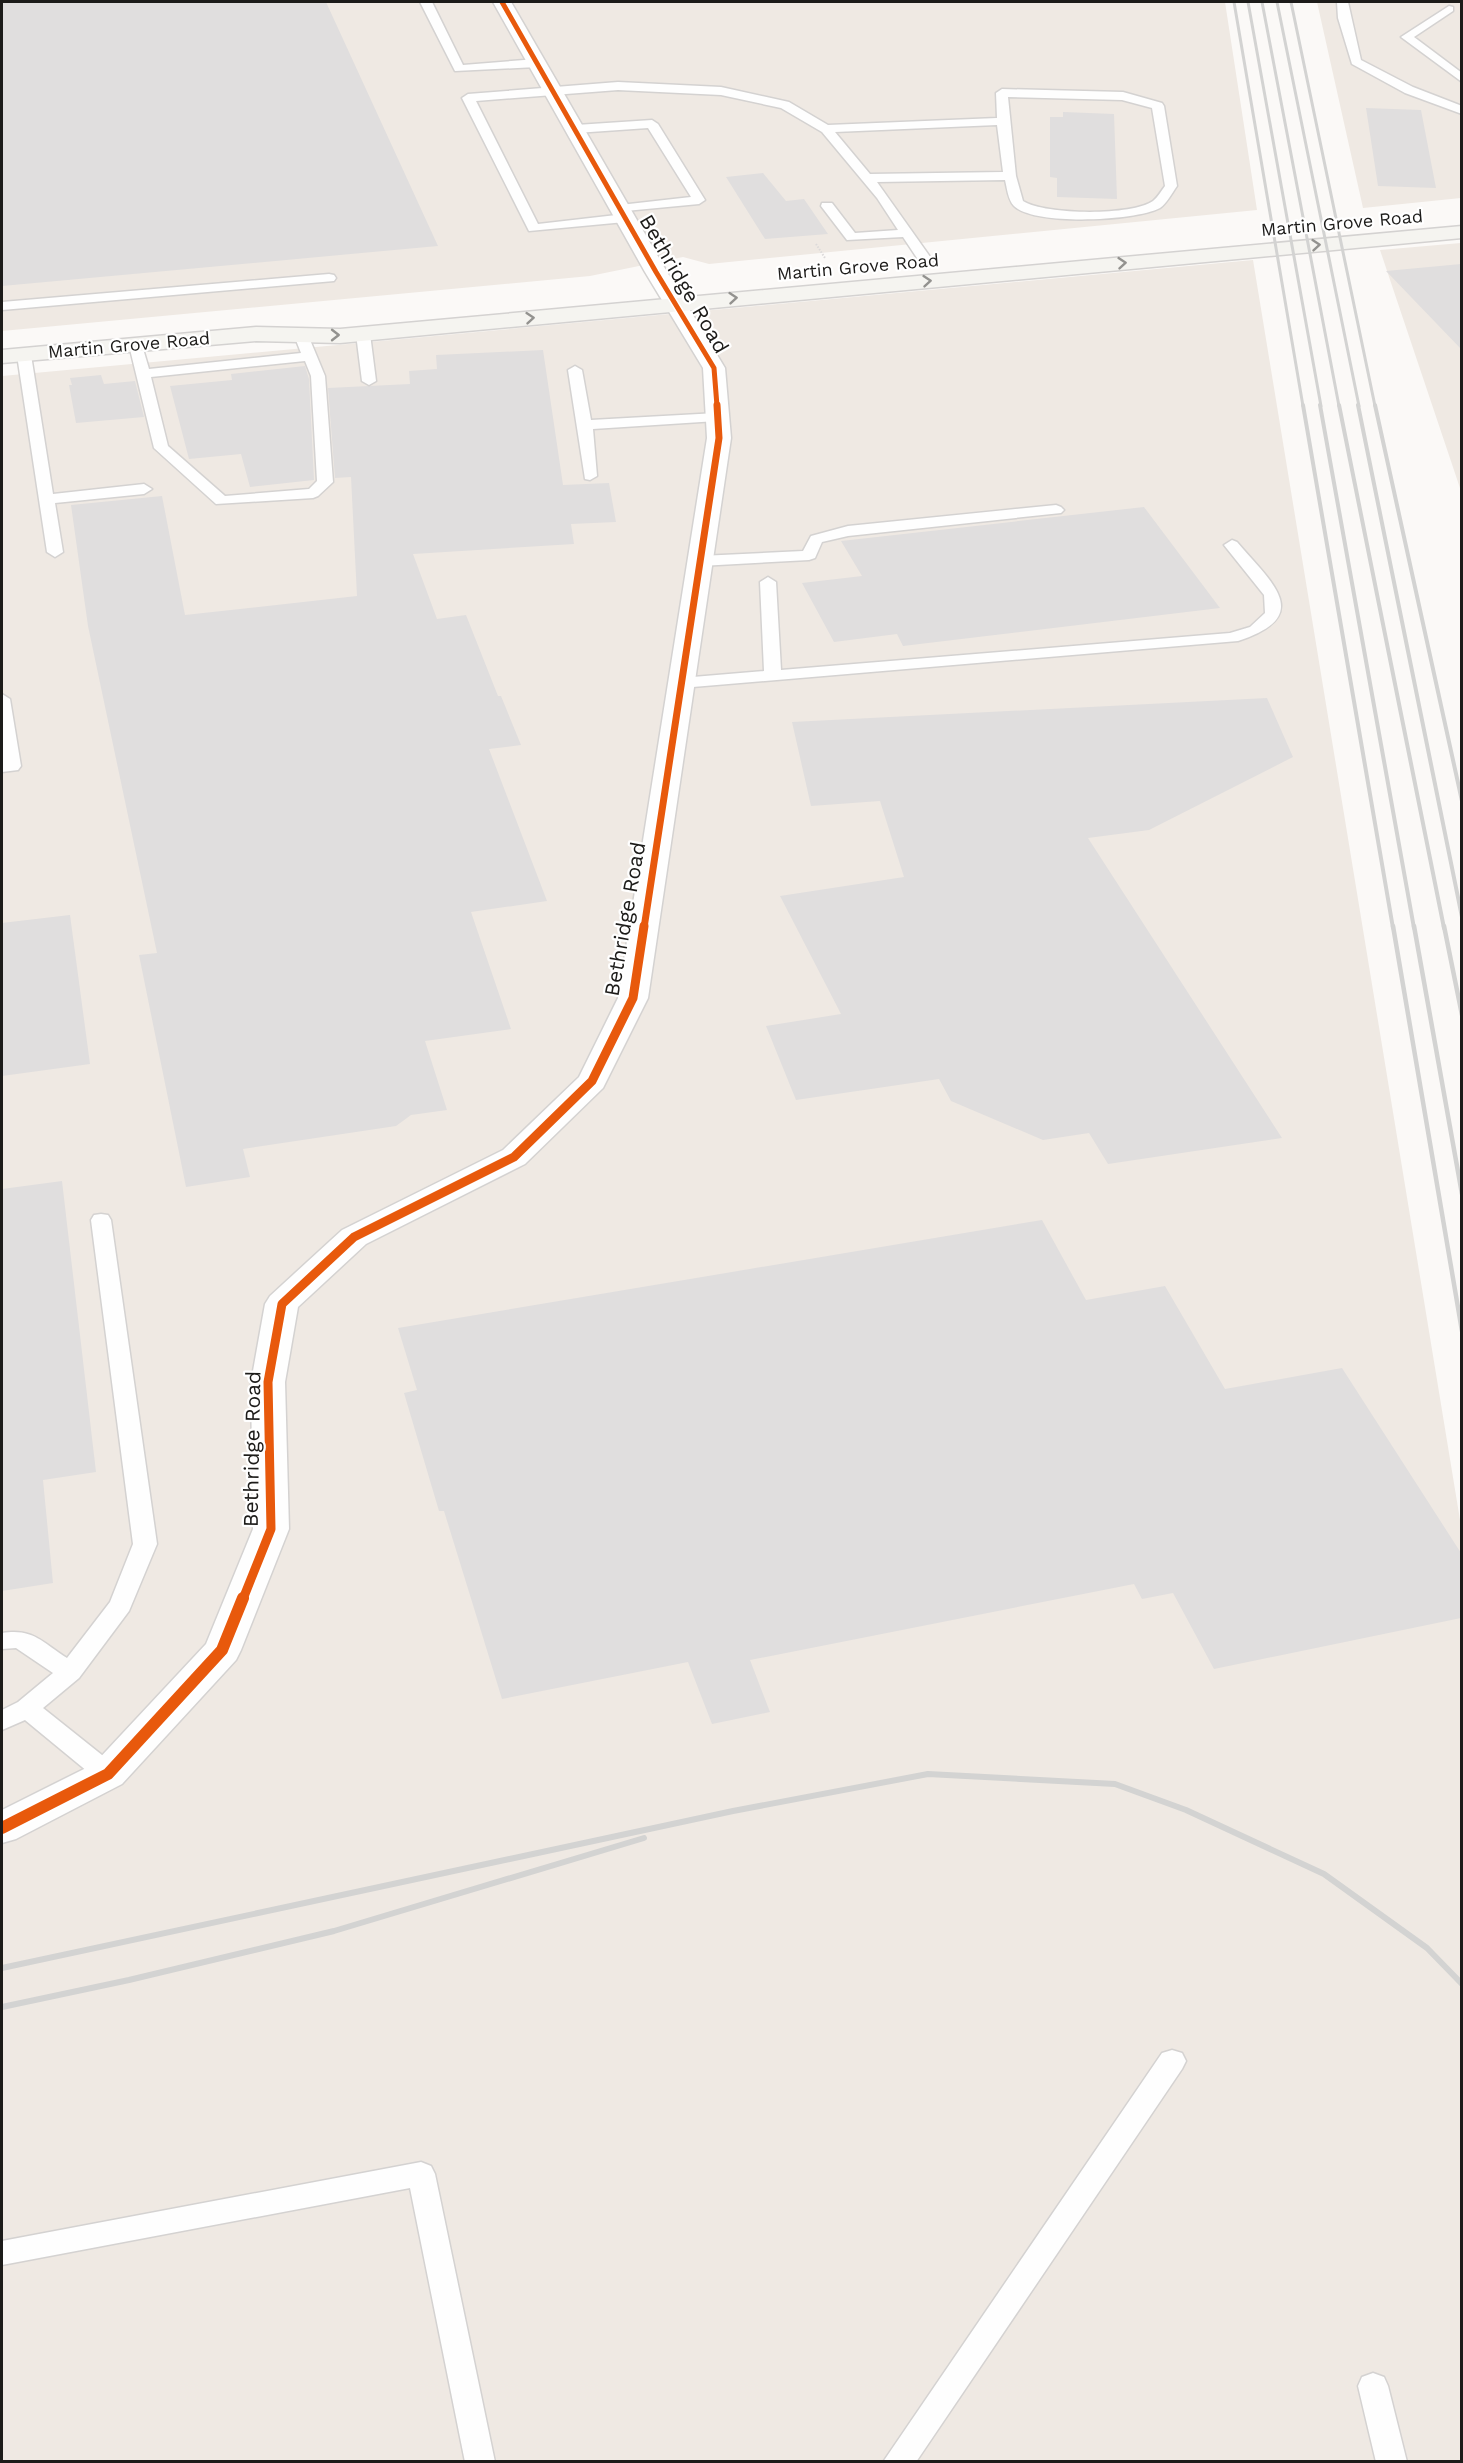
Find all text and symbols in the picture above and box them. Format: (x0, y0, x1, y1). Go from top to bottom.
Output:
street label: Martin Grove Road (1260, 205, 1424, 240)
street label: Bethridge Road (635, 210, 734, 358)
one-way arrow (1311, 239, 1320, 252)
street label: Martin Grove Road (776, 249, 940, 284)
one-way arrow (1117, 257, 1126, 270)
one-way arrow (923, 275, 932, 288)
one-way arrow (729, 292, 738, 305)
one-way arrow (525, 312, 534, 325)
street label: Martin Grove Road (47, 327, 211, 362)
one-way arrow (331, 329, 340, 342)
street label: Bethridge Road (599, 840, 650, 998)
street label: Bethridge Road (238, 1371, 265, 1527)

